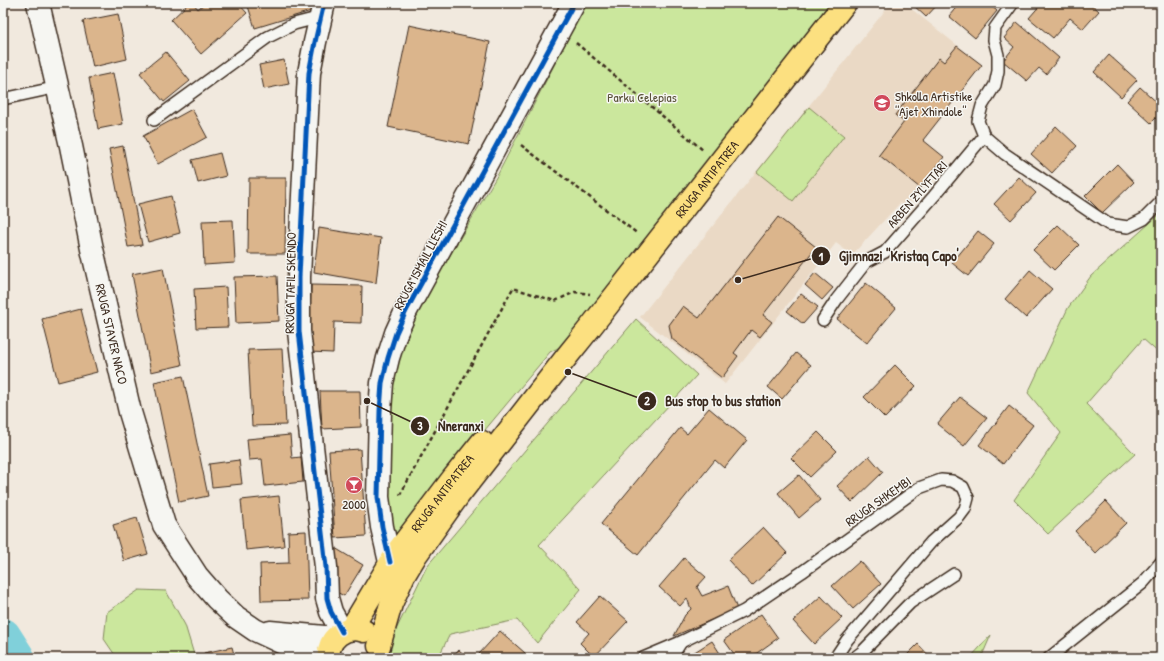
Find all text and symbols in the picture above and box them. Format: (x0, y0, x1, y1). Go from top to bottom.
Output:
place label: Shkolla Artistike ''Ajet Xhindole'' (895, 87, 972, 120)
park label: Parku Celepias (607, 88, 677, 106)
school or university icon: Shkolla Artistike ''Ajet Xhindole'' (872, 93, 892, 113)
street label: RRUGA ANTIPATREA (671, 136, 743, 222)
street label: ARBEN ZYLYFTARI (883, 157, 951, 231)
street label: RRUGA ISMAIL LLESHI (389, 217, 451, 313)
street label: RRUGA TAFIL SKENDO (280, 232, 300, 334)
callout: Gjimnazi ''Kristaq Capo' (811, 243, 967, 269)
text: Gjimnazi ''Kristaq Capo' (839, 246, 959, 267)
text: 1 (819, 248, 824, 265)
street label: RRUGA STAVER NACO (91, 282, 132, 386)
callout: Bus stop to bus station (637, 388, 788, 414)
text: Bus stop to bus station (665, 391, 781, 412)
text: 2 (644, 392, 650, 409)
callout: Nneranxi (410, 413, 492, 439)
text: Nneranxi (438, 416, 484, 435)
text: 3 (417, 417, 423, 434)
street label: RRUGA ANTIPATREA (406, 450, 478, 536)
street label: RRUGA SHKEMBI (841, 472, 915, 530)
bar icon: 2000 (344, 475, 364, 495)
place label: 2000 (342, 495, 366, 513)

